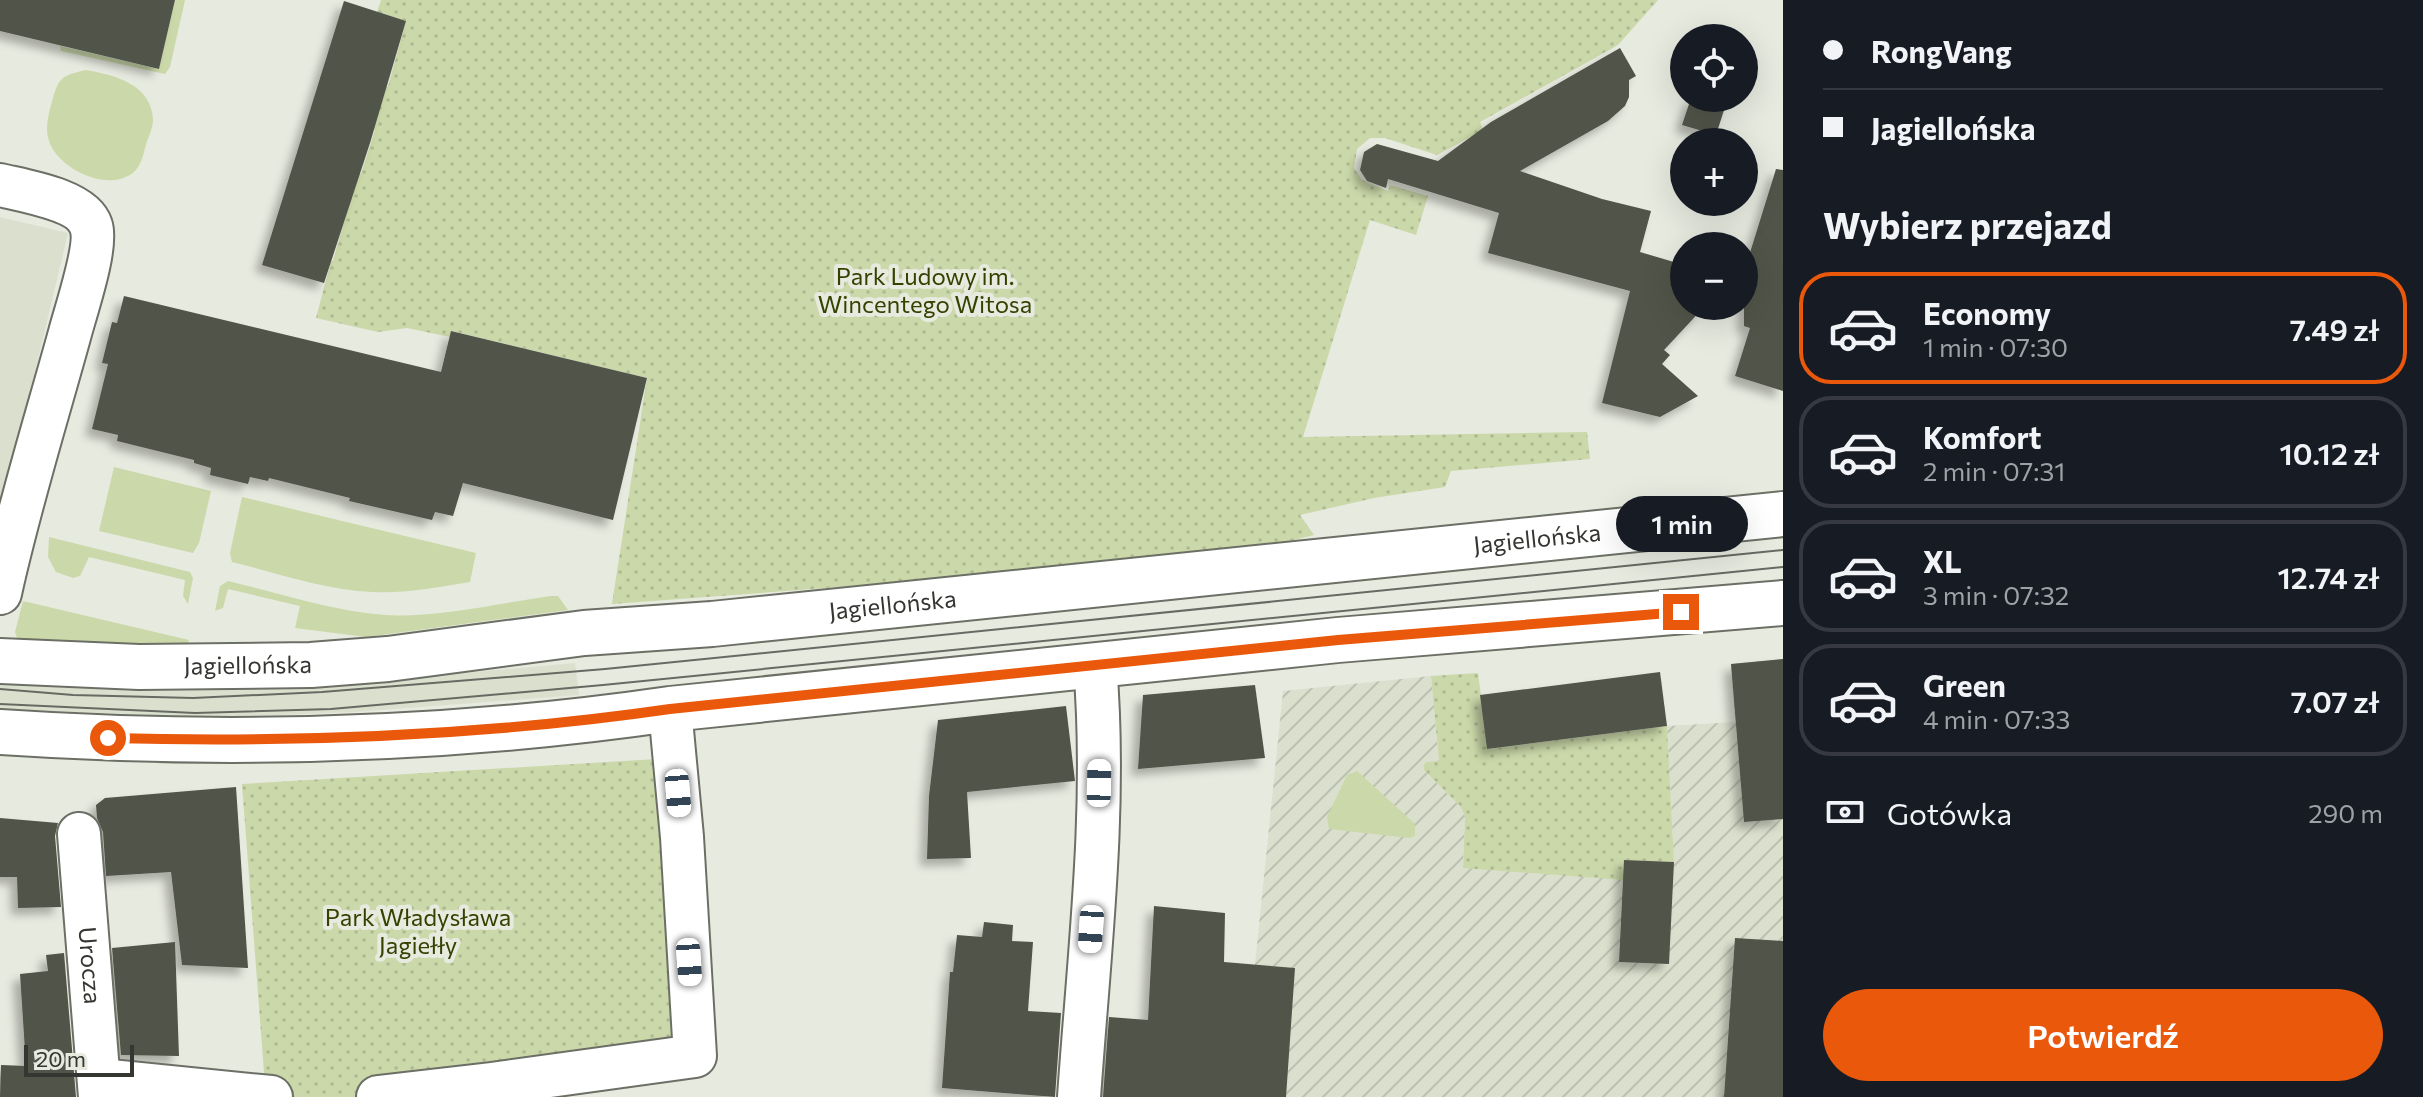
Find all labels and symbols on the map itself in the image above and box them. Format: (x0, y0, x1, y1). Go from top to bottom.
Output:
park label: Park Ludowy im. Wincentego Witosa (818, 261, 1032, 318)
callout: 1 min (1615, 496, 1747, 552)
street label: Jagiellońska (1472, 517, 1602, 559)
street label: Jagiellońska (827, 583, 958, 625)
route end (1663, 594, 1699, 630)
street label: Jagiellońska (184, 649, 312, 679)
route start (90, 720, 126, 756)
car (1087, 759, 1111, 807)
car (664, 768, 692, 818)
park label: Park Władysława Jagiełły (325, 902, 511, 959)
car (1077, 904, 1105, 954)
street label: Urocza (73, 926, 109, 1005)
car (675, 937, 703, 987)
scale bar (24, 1041, 134, 1077)

